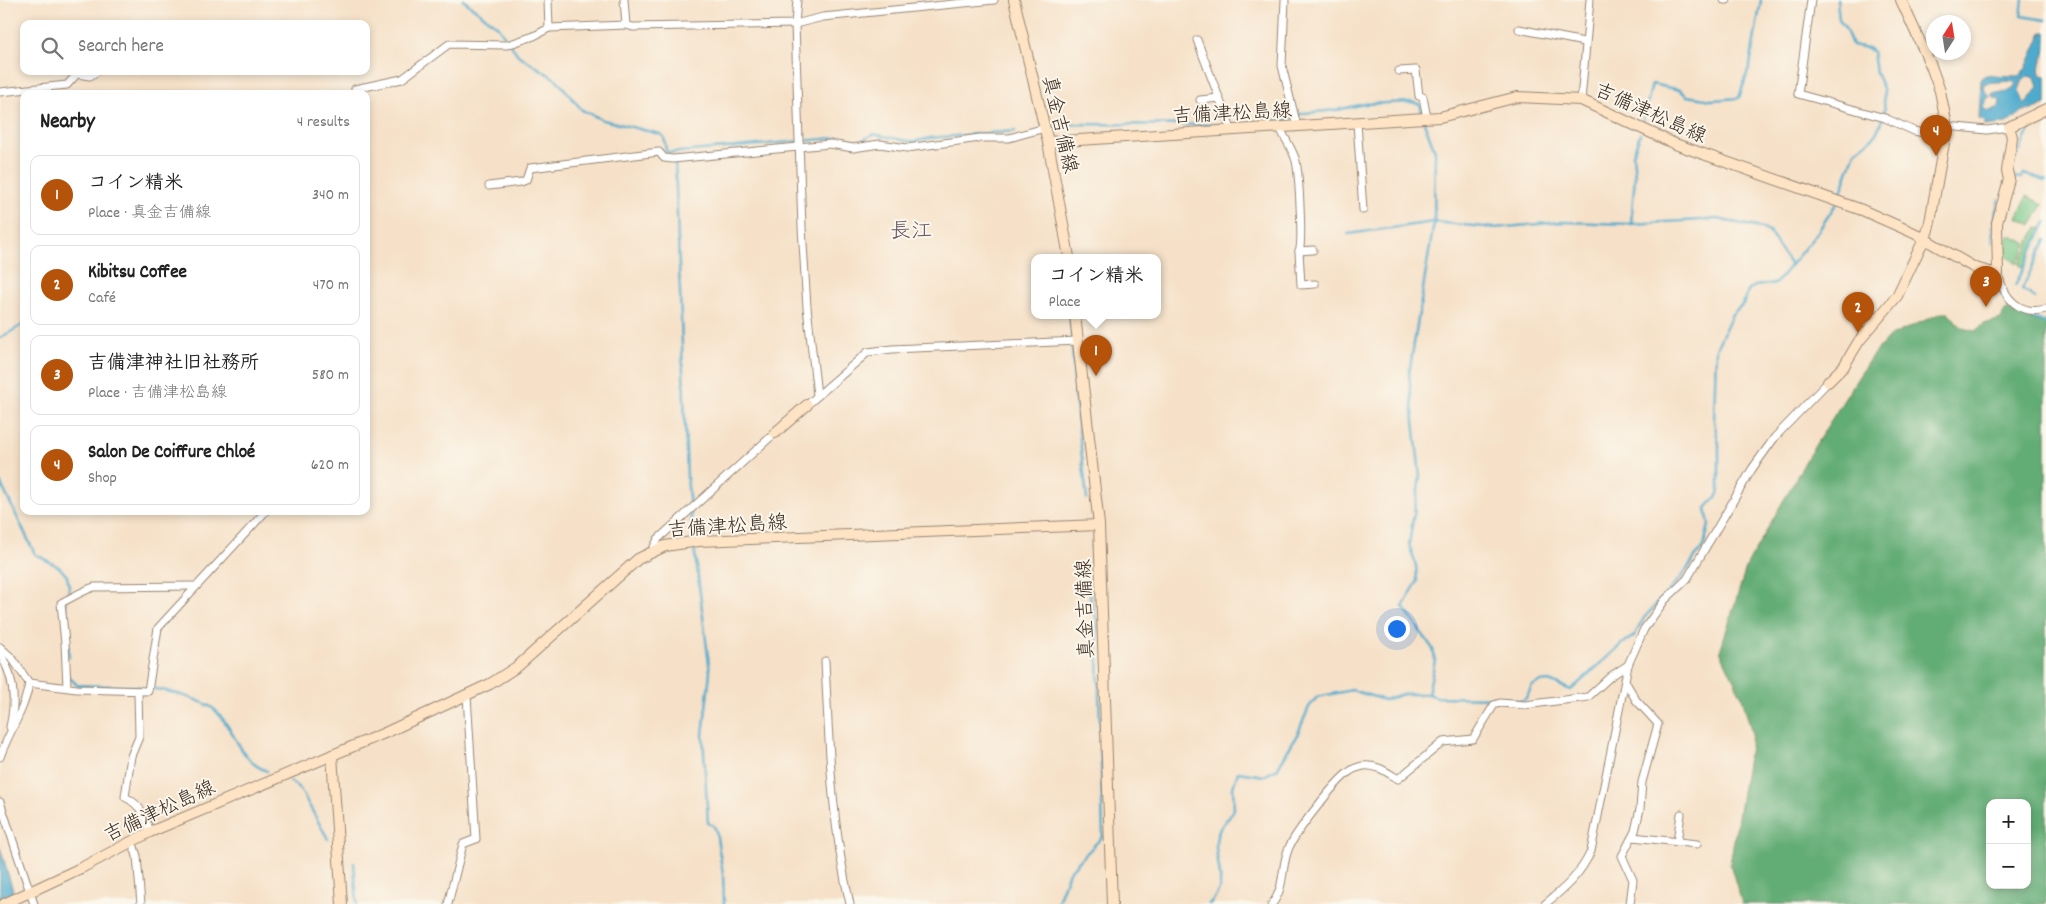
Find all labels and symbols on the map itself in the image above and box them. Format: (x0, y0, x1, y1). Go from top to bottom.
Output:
north arrow (1926, 15, 1971, 60)
street label: 真金吉備線 (1033, 73, 1083, 177)
street label: 吉備津松島線 (1589, 78, 1710, 152)
street label: 吉備津松島線 (1172, 98, 1293, 132)
pin: 4 (1920, 115, 1952, 156)
district label: 長江 (890, 218, 932, 248)
pin: 3 (1970, 266, 2002, 307)
pin: 2 (1842, 292, 1874, 333)
pin: 1 (1080, 335, 1112, 376)
street label: 吉備津松島線 (666, 510, 788, 546)
street label: 真金吉備線 (1071, 558, 1103, 659)
your location (1384, 616, 1410, 642)
street label: 吉備津松島線 (100, 775, 221, 851)

